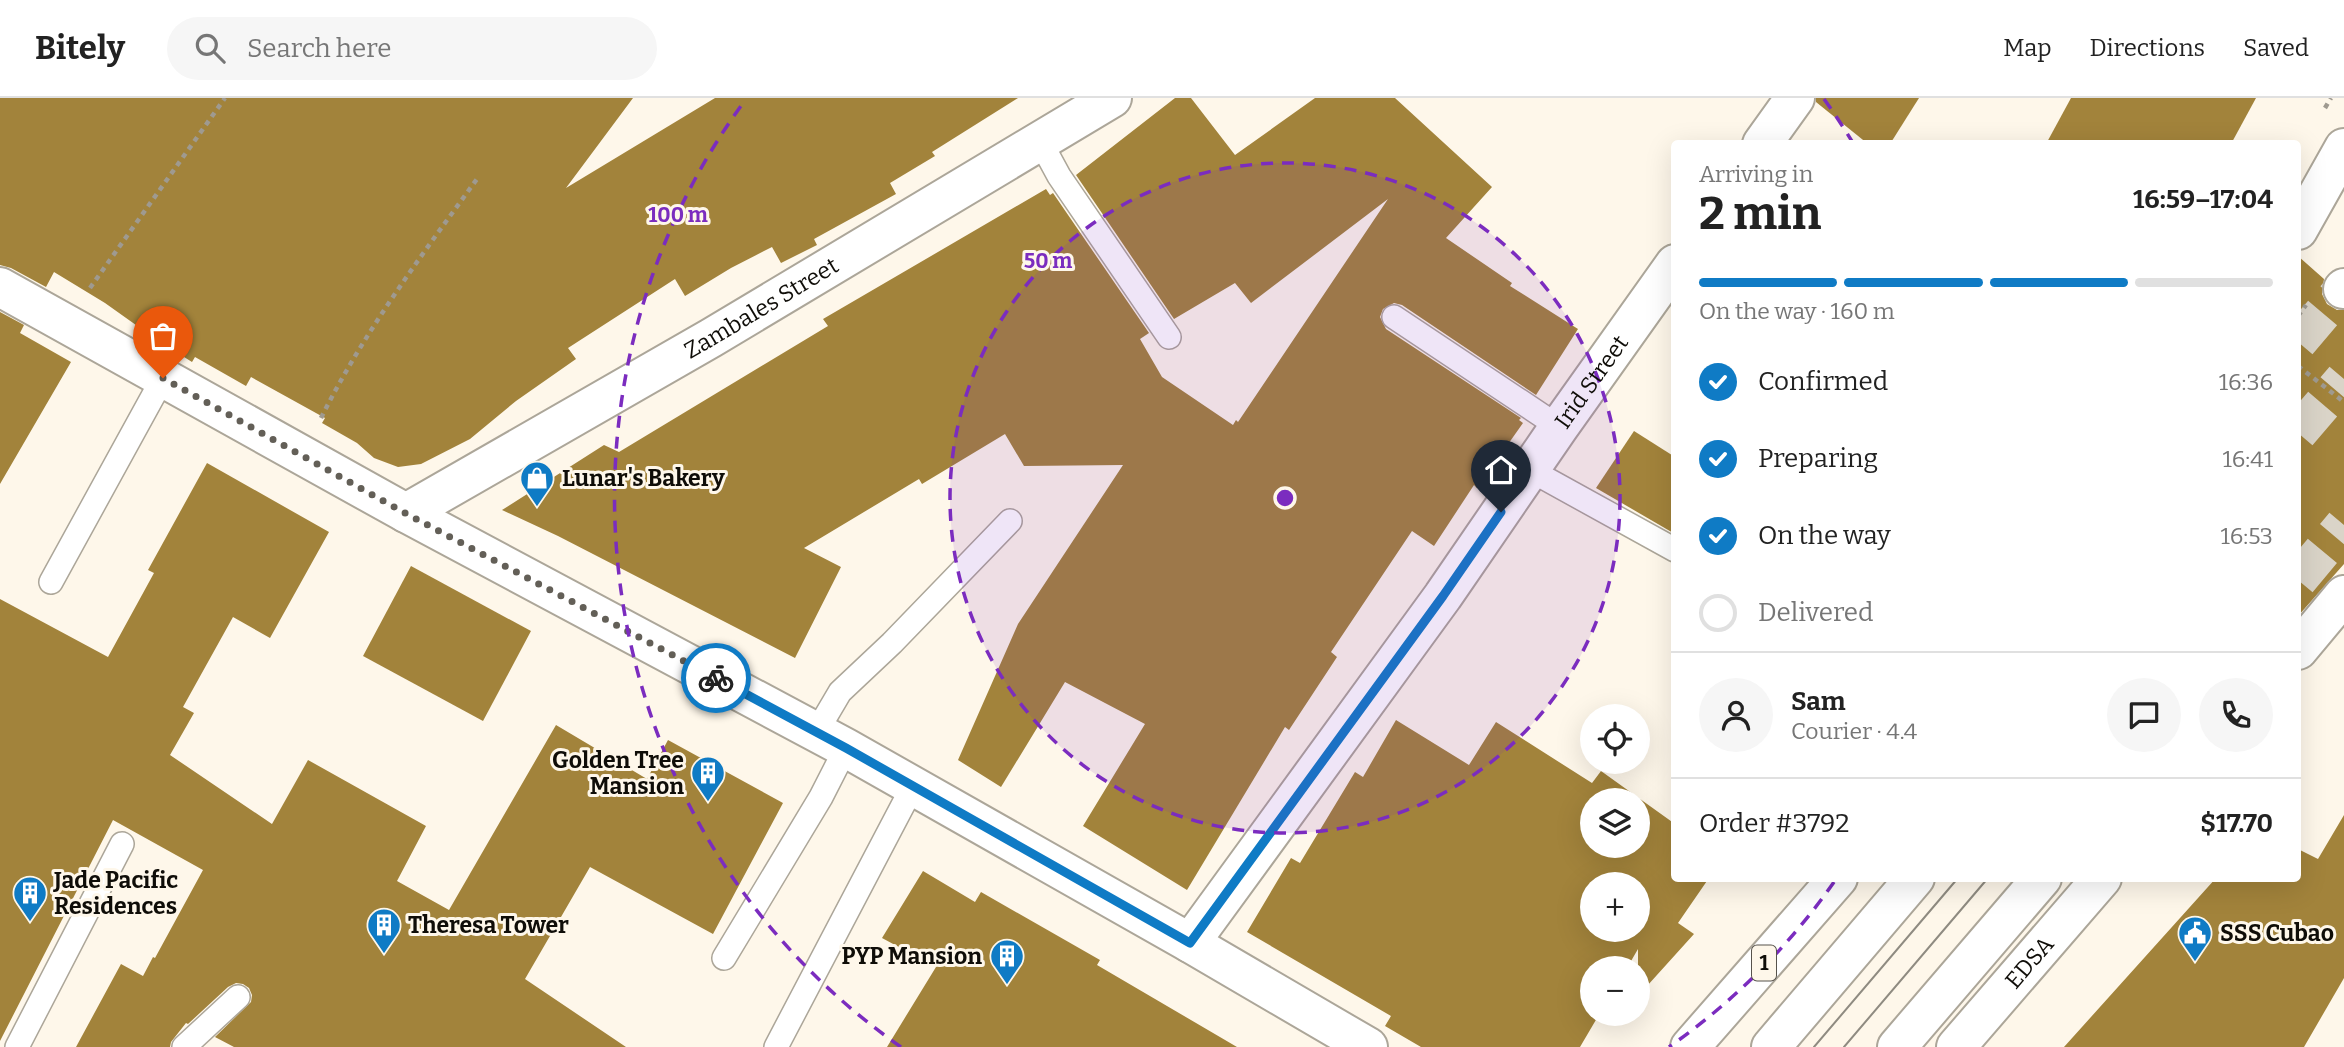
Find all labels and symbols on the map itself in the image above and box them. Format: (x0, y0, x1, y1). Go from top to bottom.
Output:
text: 100 m (648, 202, 708, 228)
text: 50 m (1024, 248, 1072, 274)
street label: Zambales Street (679, 251, 843, 365)
pin (133, 306, 193, 378)
street label: Irid Street (1548, 330, 1634, 434)
pin (1471, 440, 1531, 512)
shop icon: Lunar's Bakery (518, 459, 556, 508)
place label: Lunar's Bakery (562, 464, 725, 492)
centre of rings (1273, 486, 1297, 510)
courier (681, 643, 751, 713)
place label: Golden Tree Mansion (552, 746, 684, 800)
building icon: Golden Tree Mansion (689, 754, 727, 803)
place label: Jade Pacific Residences (52, 866, 178, 920)
building icon: Jade Pacific Residences (11, 874, 49, 923)
building icon: Theresa Tower (365, 906, 403, 955)
place label: Theresa Tower (408, 911, 569, 939)
public building icon: SSS Cubao (2176, 914, 2214, 963)
place label: SSS Cubao (2220, 919, 2334, 947)
street label: EDSA (1999, 930, 2060, 994)
building icon: PYP Mansion (988, 937, 1026, 986)
place label: PYP Mansion (841, 942, 982, 970)
road number: 1 (1752, 946, 1776, 980)

